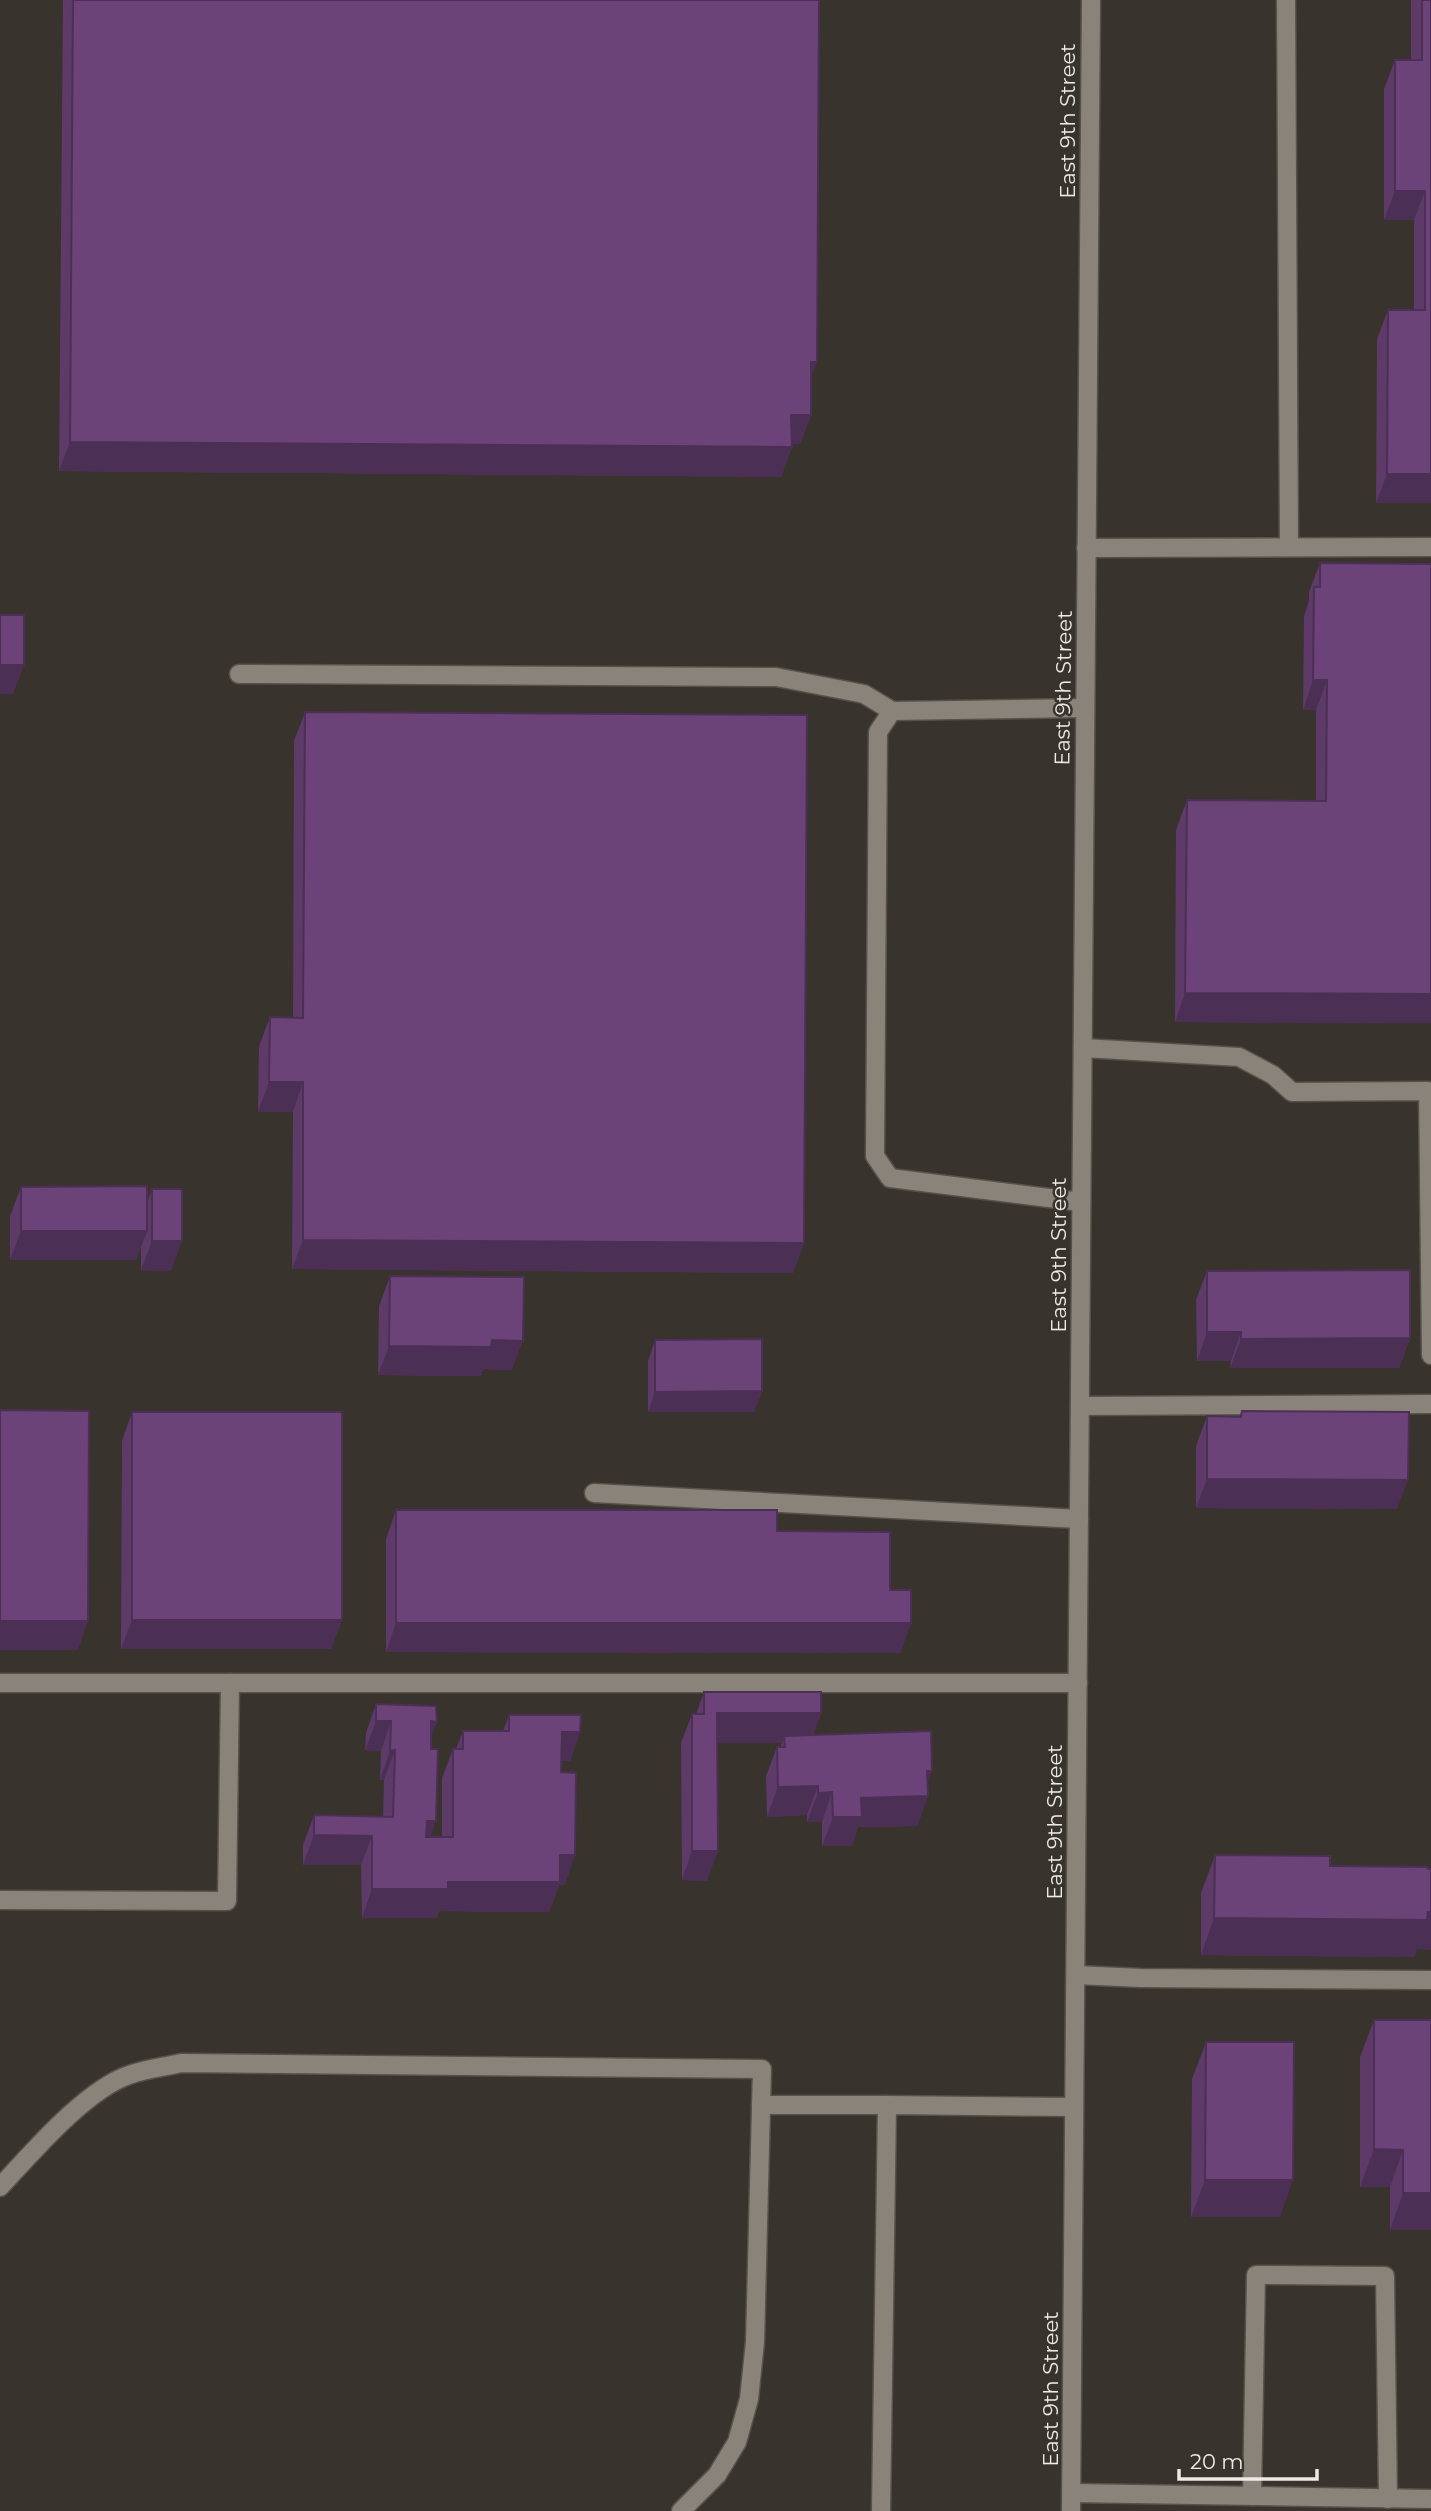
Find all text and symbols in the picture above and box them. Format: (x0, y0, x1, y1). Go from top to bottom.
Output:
street label: East 9th Street (1055, 43, 1080, 199)
street label: East 9th Street (1049, 610, 1077, 766)
street label: East 9th Street (1046, 1177, 1071, 1333)
street label: East 9th Street (1042, 1744, 1067, 1900)
street label: East 9th Street (1038, 2311, 1063, 2467)
scale bar (1179, 2438, 1317, 2482)
text: 20 m (1190, 2449, 1244, 2474)

